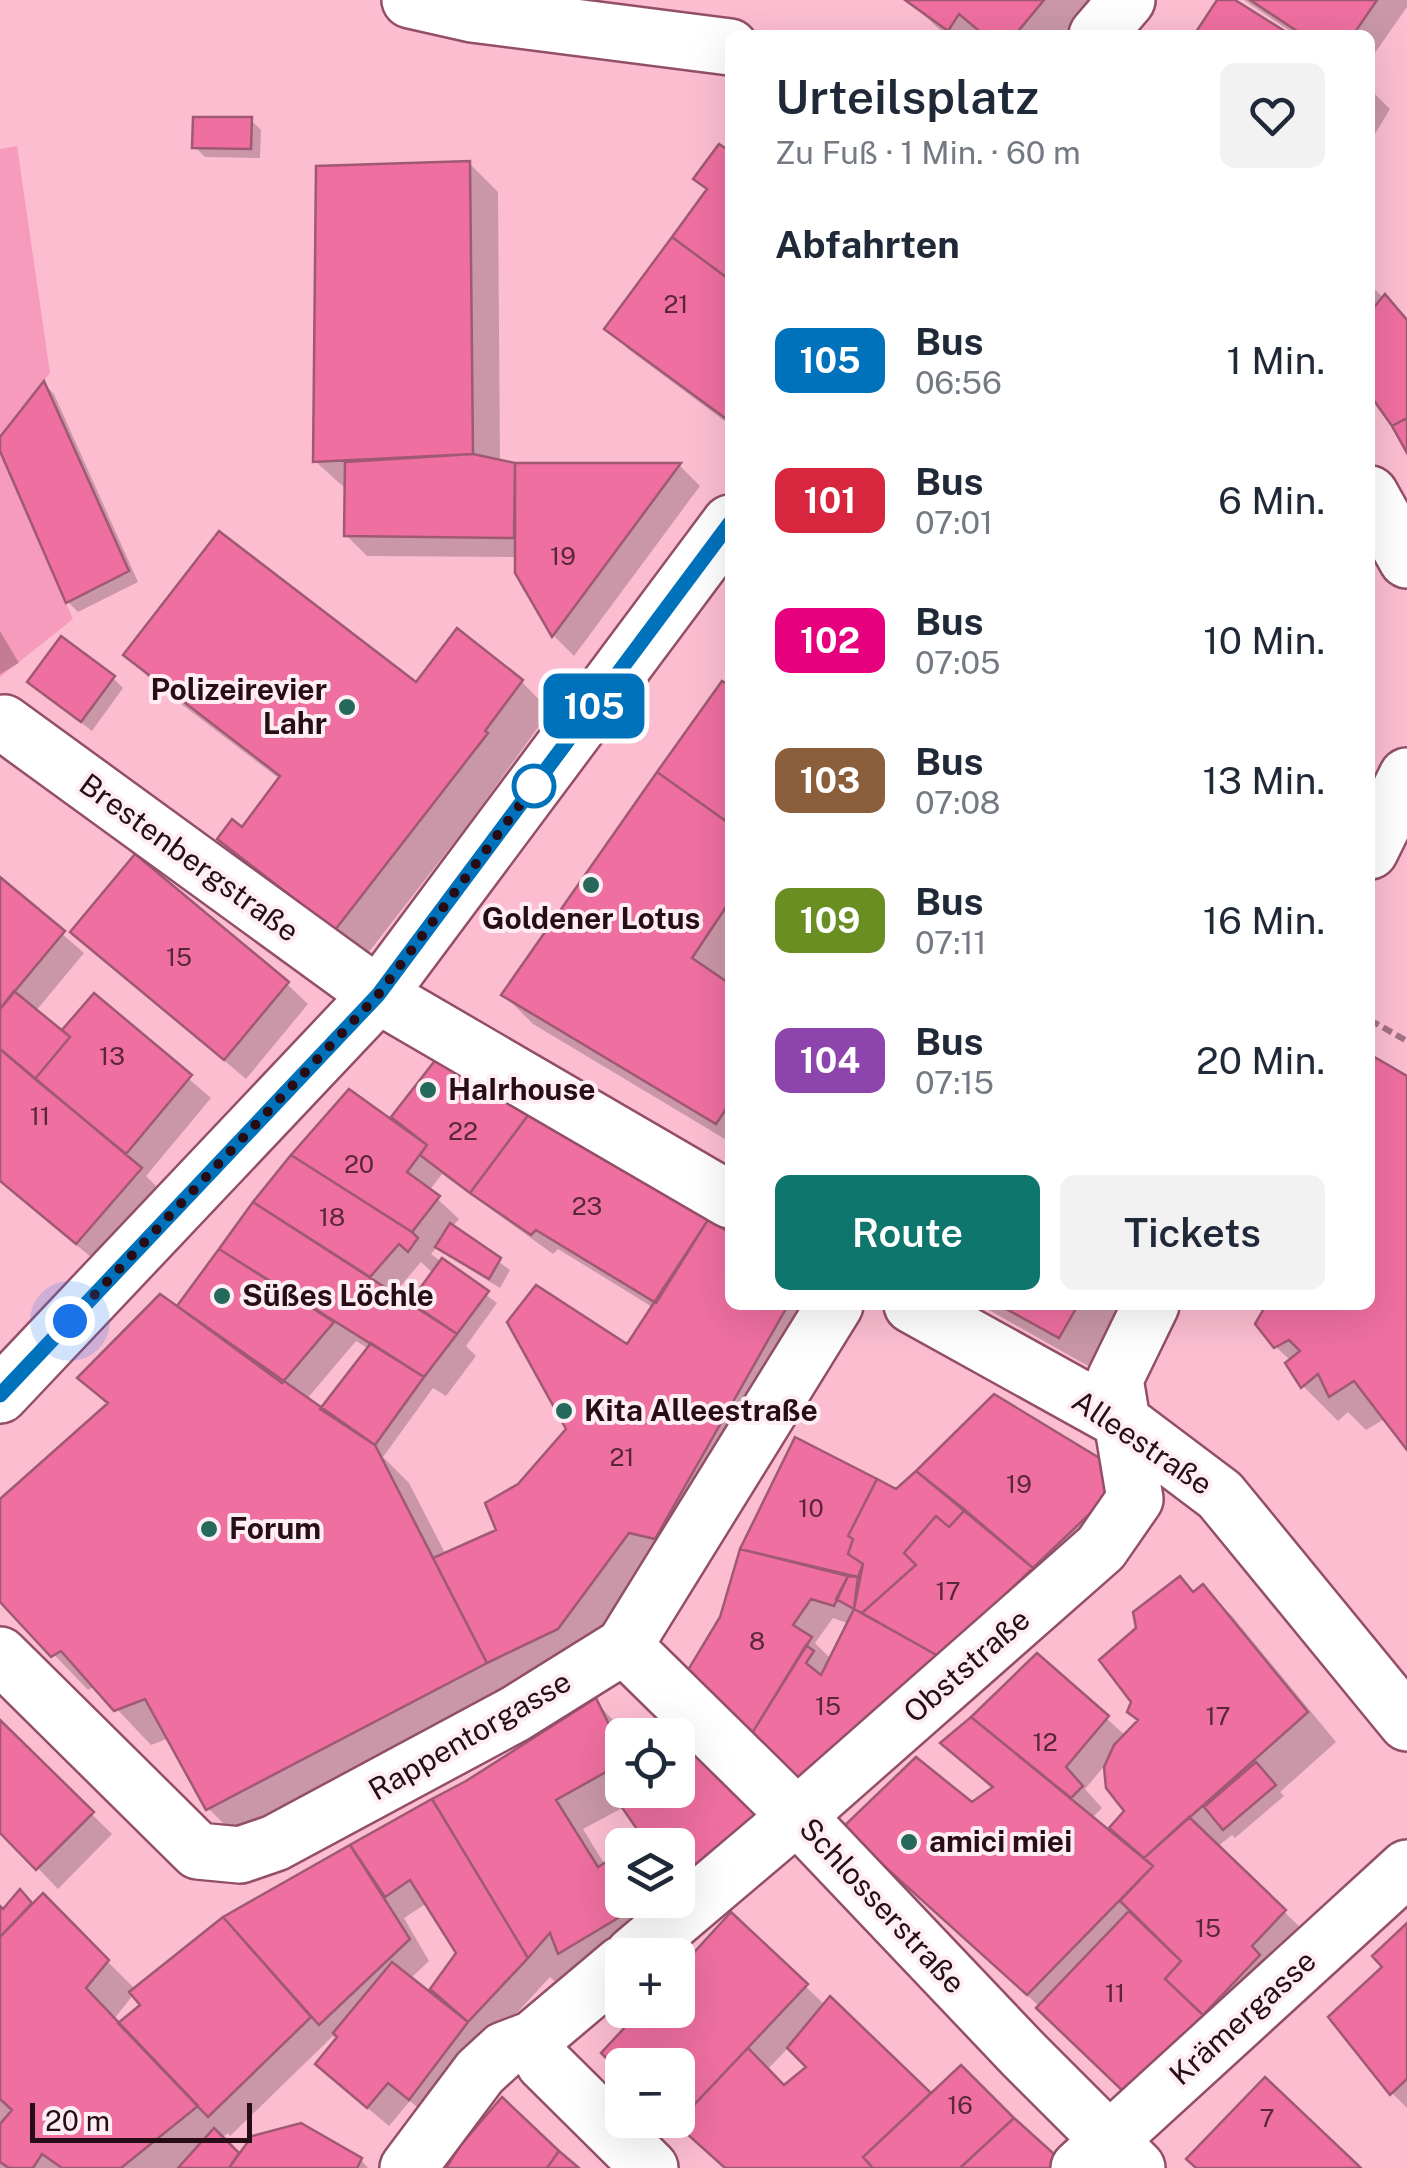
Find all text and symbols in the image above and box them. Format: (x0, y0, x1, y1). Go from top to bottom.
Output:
button: heart (1220, 63, 1325, 168)
text: Urteilsplatz (775, 68, 1039, 125)
text: Zu Fuß · 1 Min. · 60 m (775, 134, 1081, 171)
text: Abfahrten (775, 222, 960, 267)
house number: 21 (663, 289, 689, 319)
text: Bus (915, 319, 984, 364)
text: 1 Min. (1227, 338, 1325, 383)
text: 105 (799, 340, 861, 381)
text: 06:56 (915, 364, 1002, 401)
text: Bus (915, 459, 984, 504)
text: 6 Min. (1218, 478, 1325, 523)
text: 101 (804, 480, 856, 521)
text: 07:01 (915, 504, 993, 541)
house number: 19 (550, 541, 576, 571)
text: Bus (915, 599, 984, 644)
text: 10 Min. (1203, 618, 1325, 663)
text: 102 (800, 620, 860, 661)
text: 07:05 (915, 644, 1001, 681)
place label: Polizeirevier Lahr (150, 671, 327, 741)
line badge: 105 (536, 674, 652, 738)
text: 105 (563, 686, 625, 727)
marker: Polizeirevier Lahr (336, 696, 358, 718)
text: Bus (915, 739, 984, 784)
text: 13 Min. (1203, 758, 1325, 803)
text: 103 (800, 760, 860, 801)
unlabelled marker (513, 765, 555, 807)
street label: Brestenbergstraße (73, 766, 306, 949)
text: 07:08 (915, 784, 1001, 821)
marker: Goldener Lotus (580, 874, 602, 896)
text: Bus (915, 879, 984, 924)
text: 16 Min. (1203, 898, 1325, 943)
place label: Goldener Lotus (482, 900, 700, 936)
text: 109 (800, 900, 860, 941)
text: 07:11 (915, 924, 986, 961)
house number: 15 (166, 942, 192, 972)
text: Bus (915, 1019, 984, 1064)
text: 20 Min. (1196, 1038, 1325, 1083)
text: 104 (800, 1040, 860, 1081)
house number: 13 (99, 1041, 125, 1071)
text: 07:15 (915, 1064, 994, 1101)
place label: HaIrhouse (448, 1071, 596, 1107)
marker: HaIrhouse (417, 1079, 439, 1101)
house number: 11 (30, 1101, 50, 1131)
house number: 22 (448, 1116, 478, 1146)
house number: 20 (344, 1149, 374, 1179)
button: Route (775, 1175, 1040, 1290)
button: Tickets (1060, 1175, 1325, 1290)
house number: 23 (572, 1191, 602, 1221)
house number: 18 (319, 1202, 345, 1232)
place label: Süßes Löchle (242, 1277, 434, 1313)
marker: Süßes Löchle (211, 1285, 233, 1307)
your location (45, 1296, 95, 1346)
street label: Alleestraße (1066, 1382, 1219, 1502)
place label: Kita Alleestraße (584, 1392, 818, 1428)
marker: Kita Alleestraße (553, 1400, 575, 1422)
house number: 21 (609, 1442, 635, 1472)
house number: 19 (1006, 1469, 1032, 1499)
house number: 10 (798, 1493, 824, 1523)
place label: Forum (229, 1510, 321, 1546)
marker: Forum (198, 1518, 220, 1540)
house number: 17 (935, 1576, 961, 1606)
street label: Obststraße (896, 1601, 1037, 1730)
house number: 8 (749, 1626, 765, 1656)
street label: Rappentorgasse (362, 1663, 577, 1808)
house number: 15 (815, 1691, 841, 1721)
house number: 17 (1205, 1701, 1231, 1731)
map controls (605, 1718, 695, 2138)
button: locate (605, 1718, 695, 1808)
house number: 12 (1032, 1727, 1058, 1757)
street label: Schlosserstraße (792, 1810, 973, 2000)
place label: amici miei (929, 1823, 1072, 1859)
button: layers (605, 1828, 695, 1918)
marker: amici miei (898, 1831, 920, 1853)
house number: 15 (1195, 1913, 1221, 1943)
button: + (605, 1938, 695, 2028)
street label: Krämergasse (1162, 1942, 1323, 2092)
house number: 11 (1105, 1978, 1125, 2008)
button: − (605, 2048, 695, 2138)
house number: 16 (947, 2090, 973, 2120)
scale bar (30, 2098, 252, 2142)
house number: 7 (1259, 2103, 1275, 2133)
text: 20 m (45, 2104, 110, 2137)

